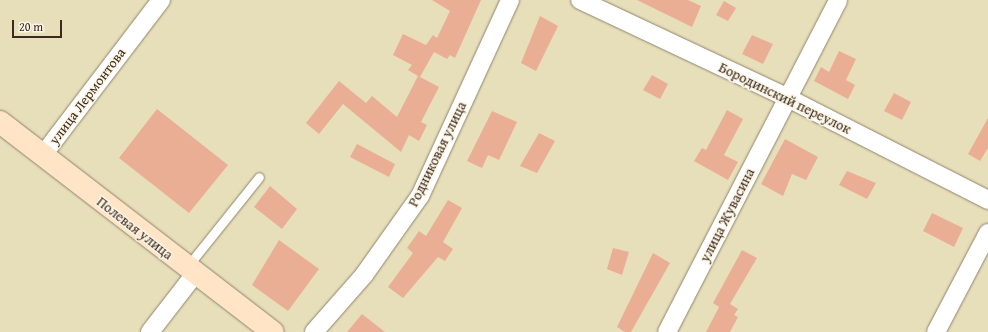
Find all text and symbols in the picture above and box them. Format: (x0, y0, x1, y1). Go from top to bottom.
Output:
scale bar (14, 12, 64, 38)
text: 20 m (19, 18, 43, 35)
street label: улица Лермонтова (45, 44, 129, 148)
street label: Бородинский переулок (716, 59, 854, 137)
street label: Родниковая улица (404, 99, 470, 209)
street label: улица Жувасина (696, 165, 758, 265)
street label: Полевая улица (94, 193, 176, 263)

